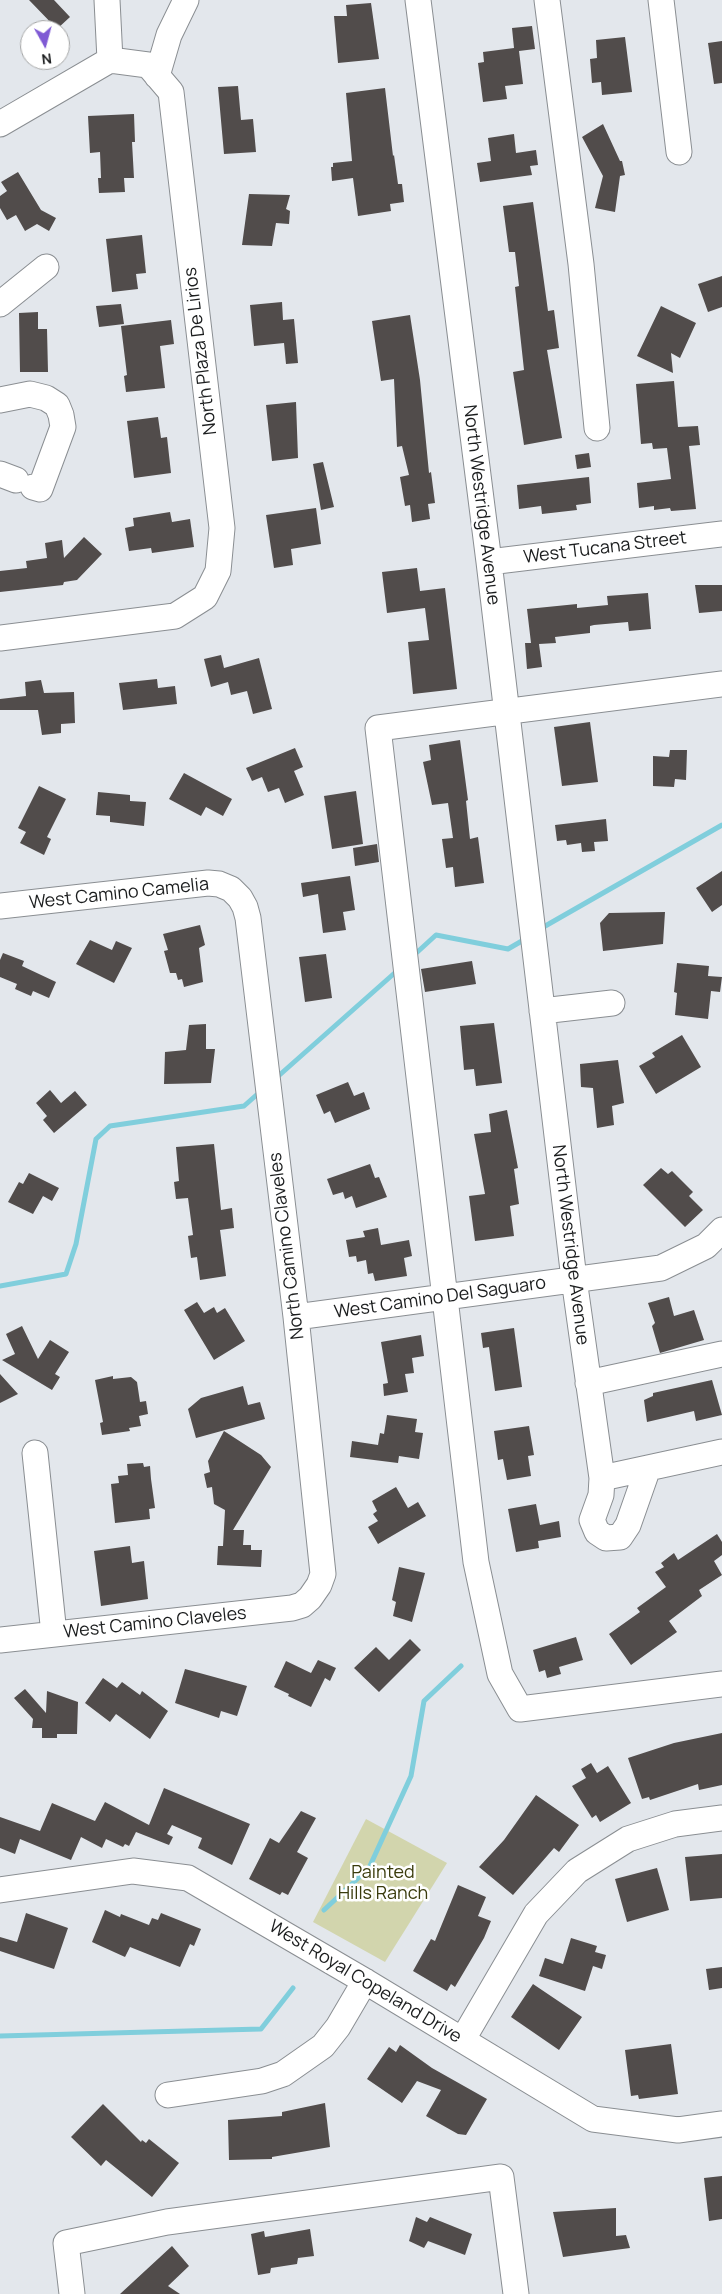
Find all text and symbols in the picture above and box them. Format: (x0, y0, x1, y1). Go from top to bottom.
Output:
north arrow (20, 20, 70, 70)
text: N (41, 49, 53, 69)
street label: North Plaza De Lirios (180, 266, 222, 436)
street label: North Westridge Avenue (458, 404, 504, 606)
street label: West Tucana Street (522, 527, 688, 569)
street label: West Camino Camelia (28, 874, 210, 914)
street label: North Westridge Avenue (547, 1144, 593, 1346)
street label: North Camino Claveles (265, 1151, 309, 1341)
street label: West Camino Del Saguaro (333, 1272, 547, 1324)
street label: West Camino Claveles (62, 1603, 248, 1643)
park label: Painted Hills Ranch (338, 1862, 428, 1905)
street label: West Royal Copeland Drive (265, 1916, 465, 2048)

